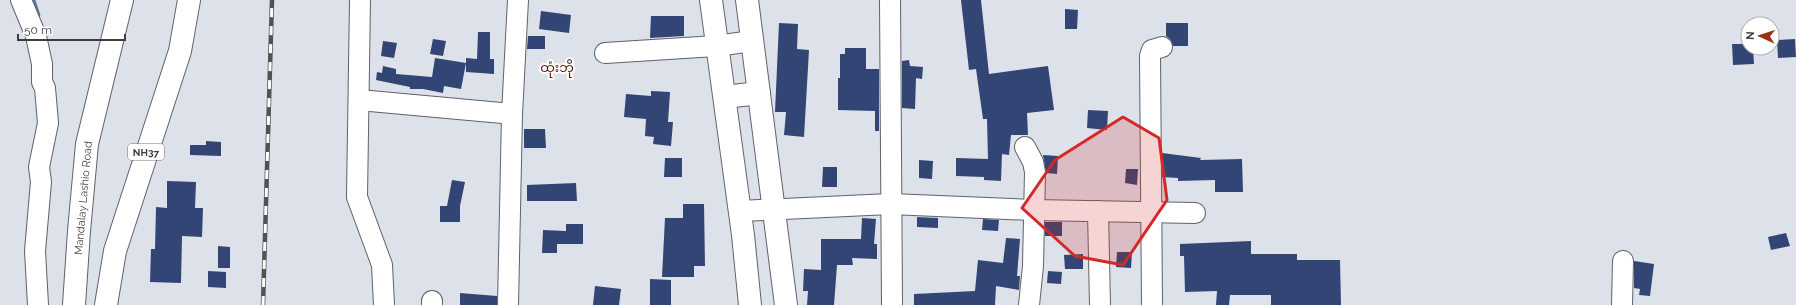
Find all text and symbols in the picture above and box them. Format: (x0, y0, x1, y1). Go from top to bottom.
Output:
scale bar (18, 16, 125, 42)
north arrow (1740, 16, 1780, 56)
text: 50 m (24, 23, 52, 37)
text: N (1744, 31, 1757, 40)
district label: ထုံးဘို (540, 59, 574, 78)
street label: Mandalay Lashio Road (72, 140, 95, 256)
road number: NH37 (128, 144, 164, 160)

